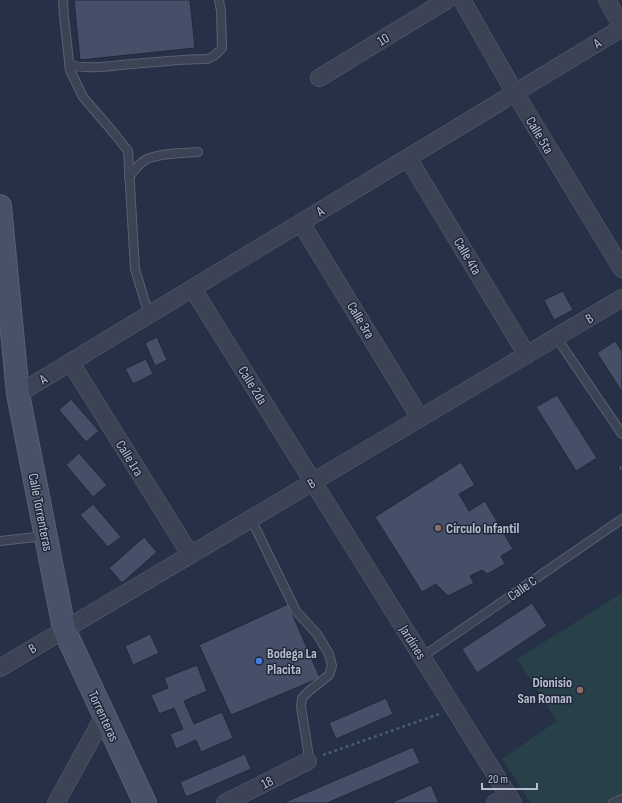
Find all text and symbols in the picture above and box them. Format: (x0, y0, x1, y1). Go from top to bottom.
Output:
street label: 10 (374, 29, 392, 50)
street label: A (589, 34, 605, 53)
street label: Calle 5ta (522, 114, 557, 157)
street label: A (312, 202, 328, 221)
street label: Calle 4ta (450, 235, 485, 278)
street label: Calle 3ra (343, 299, 378, 342)
street label: B (582, 310, 596, 327)
street label: Calle 2da (234, 363, 271, 408)
street label: A (35, 370, 51, 389)
street label: Calle 1ra (112, 437, 147, 480)
street label: Calle Torrenteras (25, 472, 56, 553)
street label: B (304, 475, 318, 492)
place label: Círculo Infantil (446, 520, 519, 537)
marker: Círculo Infantil (433, 523, 443, 533)
street label: Calle C (504, 572, 540, 604)
street label: Jardínes (395, 621, 430, 663)
street label: B (25, 640, 39, 657)
place label: Bodega La Placita (267, 645, 317, 678)
marker: Bodega La Placita (254, 656, 264, 666)
place label: Dionisio San Roman (517, 674, 572, 707)
marker: Dionisio San Roman (575, 685, 585, 695)
street label: Torrenteras (84, 688, 123, 744)
scale bar (482, 765, 537, 791)
street label: 18 (258, 772, 276, 793)
text: 20 m (488, 772, 508, 787)

